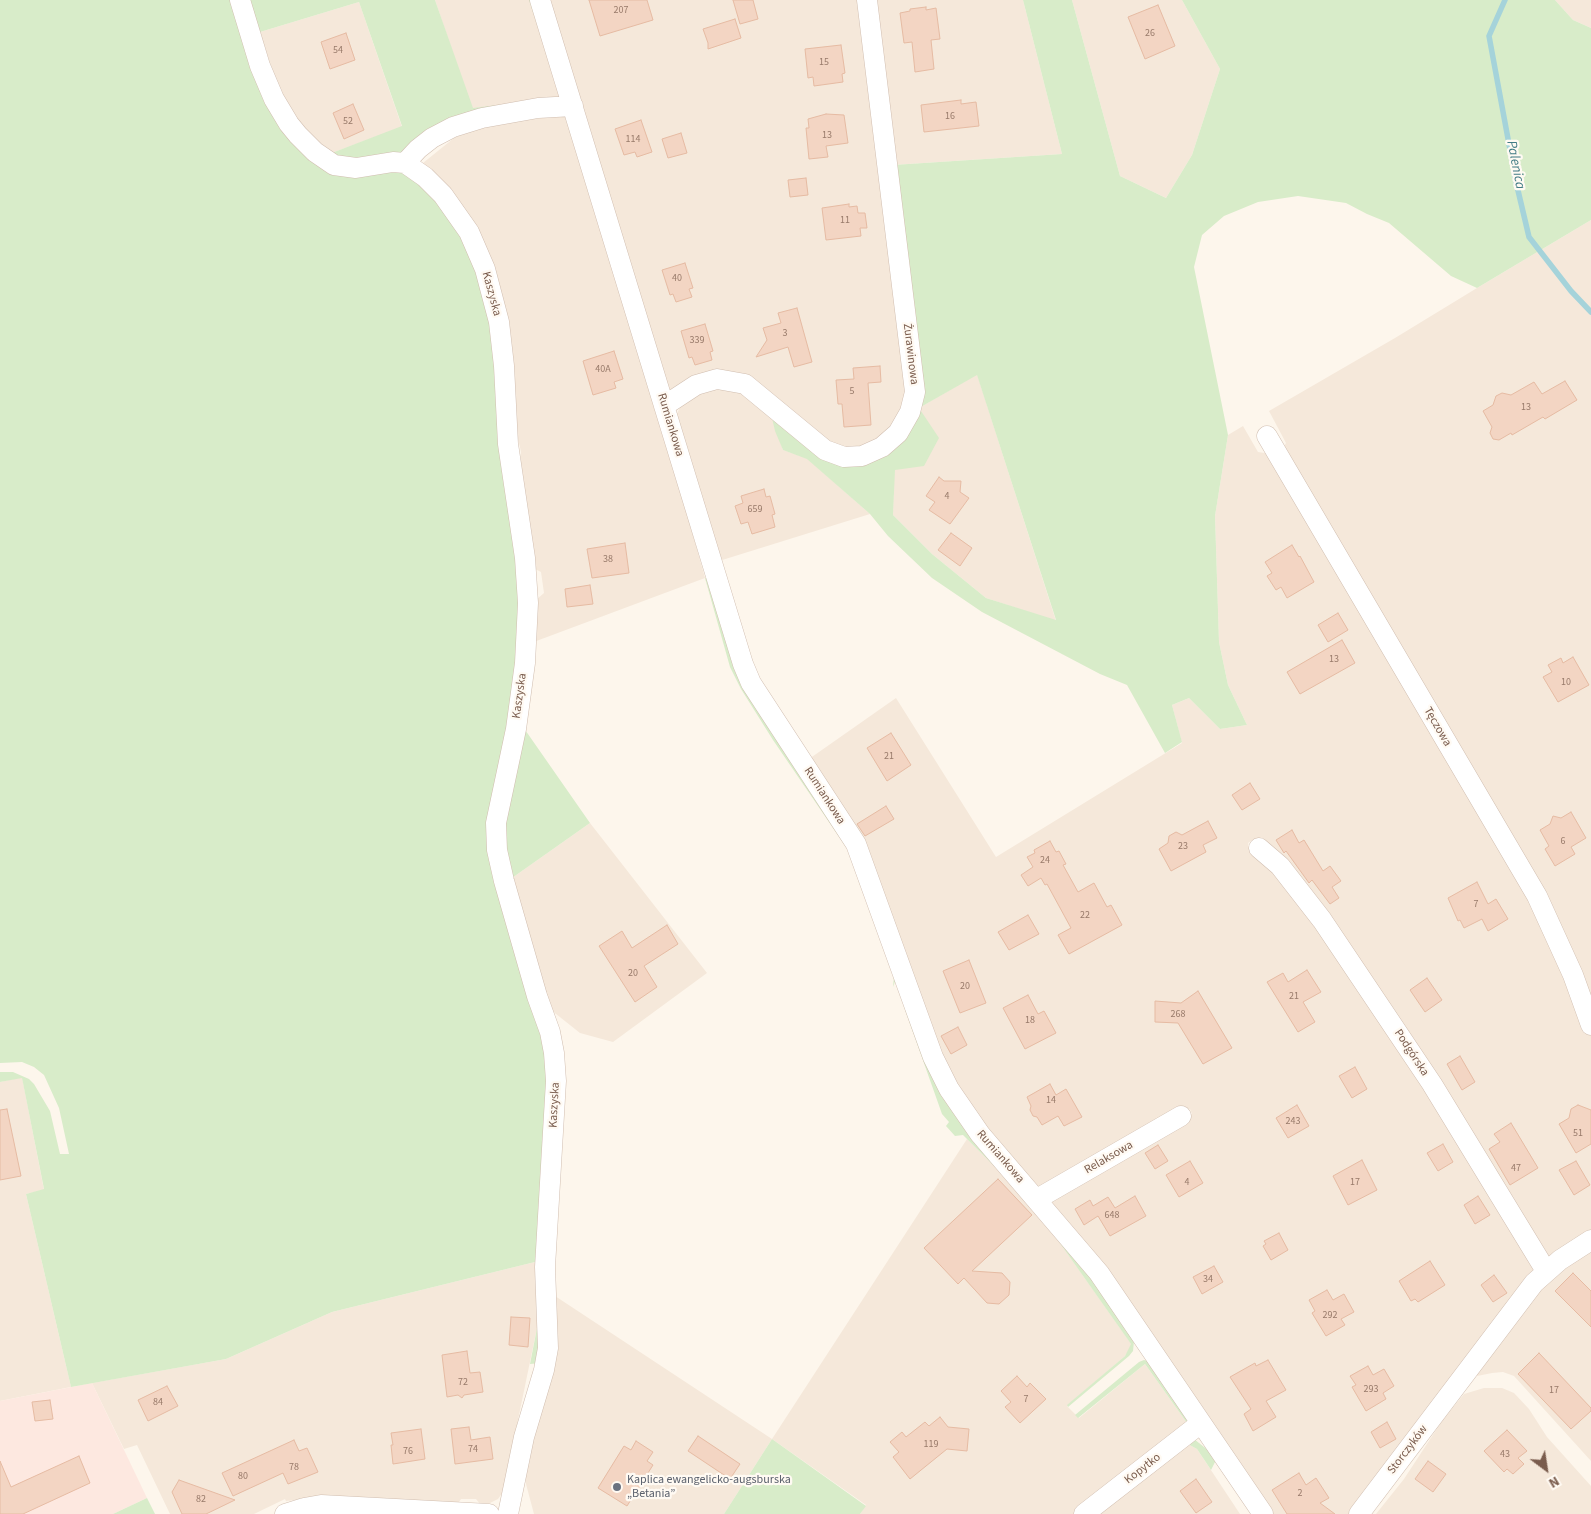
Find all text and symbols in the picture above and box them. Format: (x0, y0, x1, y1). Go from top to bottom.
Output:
house number: 207 (614, 5, 628, 17)
house number: 26 (1145, 28, 1155, 40)
house number: 54 (333, 45, 343, 57)
house number: 15 (819, 57, 829, 69)
house number: 16 (945, 111, 955, 123)
house number: 52 (343, 116, 353, 128)
house number: 13 (822, 130, 832, 142)
house number: 114 (626, 134, 640, 146)
water label: Palenica (1502, 139, 1528, 191)
house number: 11 (840, 215, 850, 227)
street label: Kaszyska (478, 270, 504, 318)
house number: 40 (672, 273, 682, 285)
street label: Żurawinowa (899, 322, 921, 386)
house number: 3 (783, 328, 787, 340)
house number: 339 (690, 335, 704, 347)
house number: 40A (595, 364, 611, 376)
house number: 5 (850, 386, 854, 398)
street label: Rumiankowa (654, 392, 686, 458)
house number: 13 (1521, 402, 1531, 414)
house number: 4 (945, 491, 949, 503)
house number: 659 (748, 504, 762, 516)
house number: 38 (603, 554, 613, 566)
house number: 13 (1329, 654, 1339, 666)
street label: Kaszyska (510, 672, 530, 720)
house number: 10 (1561, 677, 1571, 689)
street label: Tęczowa (1420, 705, 1454, 749)
house number: 21 (884, 751, 894, 763)
street label: Rumiankowa (800, 765, 848, 827)
house number: 6 (1561, 836, 1565, 848)
house number: 23 (1178, 841, 1188, 853)
house number: 24 (1040, 855, 1050, 867)
house number: 7 (1474, 899, 1478, 911)
house number: 22 (1080, 910, 1090, 922)
house number: 20 (628, 968, 638, 980)
house number: 20 (960, 981, 970, 993)
house number: 21 (1289, 991, 1299, 1003)
house number: 268 (1171, 1009, 1185, 1021)
house number: 18 (1025, 1015, 1035, 1027)
street label: Podgórska (1391, 1027, 1431, 1079)
street label: Kaszyska (547, 1082, 563, 1128)
house number: 14 (1046, 1095, 1056, 1107)
house number: 243 (1286, 1116, 1300, 1128)
street label: Rumiankowa (973, 1128, 1027, 1186)
house number: 51 (1573, 1128, 1583, 1140)
street label: Relaksowa (1082, 1138, 1136, 1178)
house number: 47 (1511, 1163, 1521, 1175)
house number: 4 (1185, 1177, 1189, 1189)
house number: 17 (1350, 1177, 1360, 1189)
house number: 648 (1105, 1210, 1119, 1222)
house number: 34 (1203, 1274, 1213, 1286)
house number: 292 (1323, 1310, 1337, 1322)
house number: 72 (458, 1377, 468, 1389)
house number: 293 (1364, 1384, 1378, 1396)
house number: 17 (1549, 1385, 1559, 1397)
house number: 7 (1024, 1394, 1028, 1406)
house number: 84 (153, 1397, 163, 1409)
street label: Storczyków (1385, 1423, 1431, 1477)
house number: 119 (924, 1439, 938, 1451)
house number: 74 (468, 1444, 478, 1456)
north arrow (1521, 1444, 1571, 1494)
house number: 76 (403, 1446, 413, 1458)
house number: 43 (1500, 1449, 1510, 1461)
street label: Kopytko (1122, 1450, 1164, 1488)
house number: 78 (289, 1462, 299, 1474)
house number: 80 (238, 1471, 248, 1483)
text: N (1545, 1471, 1563, 1493)
place label: Kaplica ewangelicko-augsburska „Betania” (627, 1473, 791, 1501)
marker: Kaplica ewangelicko-augsburska „Betania” (611, 1481, 623, 1493)
house number: 2 (1298, 1488, 1302, 1500)
house number: 82 (196, 1494, 206, 1506)

